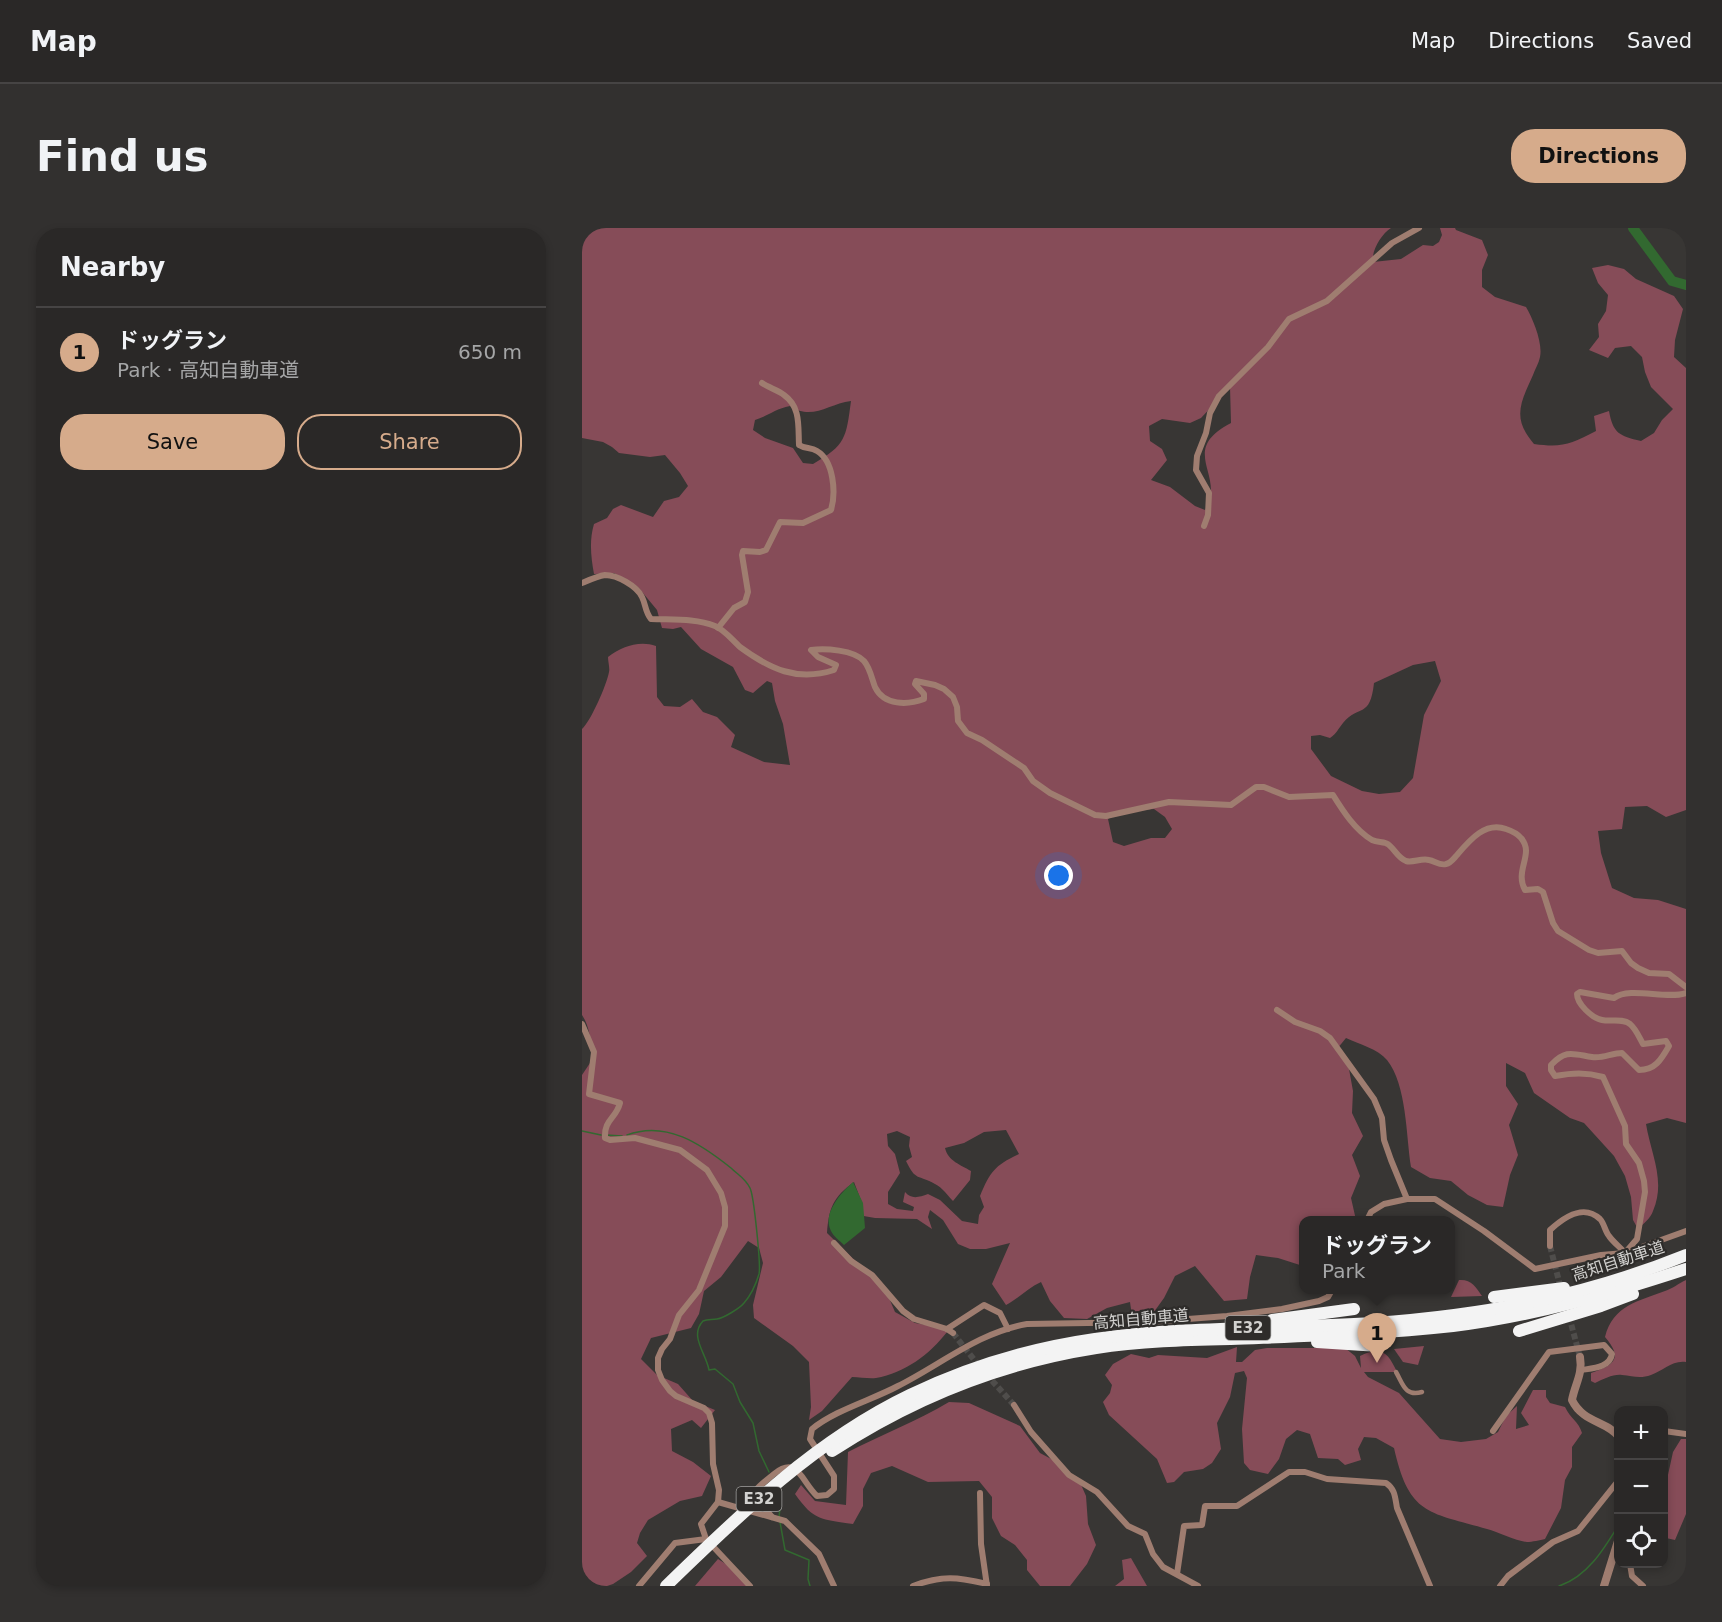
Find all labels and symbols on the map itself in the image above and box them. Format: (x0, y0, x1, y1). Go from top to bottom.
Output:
your location (1044, 861, 1073, 890)
street label: 高知自動車道 (1569, 1237, 1667, 1285)
street label: 高知自動車道 (1092, 1305, 1190, 1333)
pin: 1 (1358, 1314, 1396, 1363)
road number: E32 (1226, 1316, 1270, 1340)
road number: E32 (736, 1487, 782, 1511)

